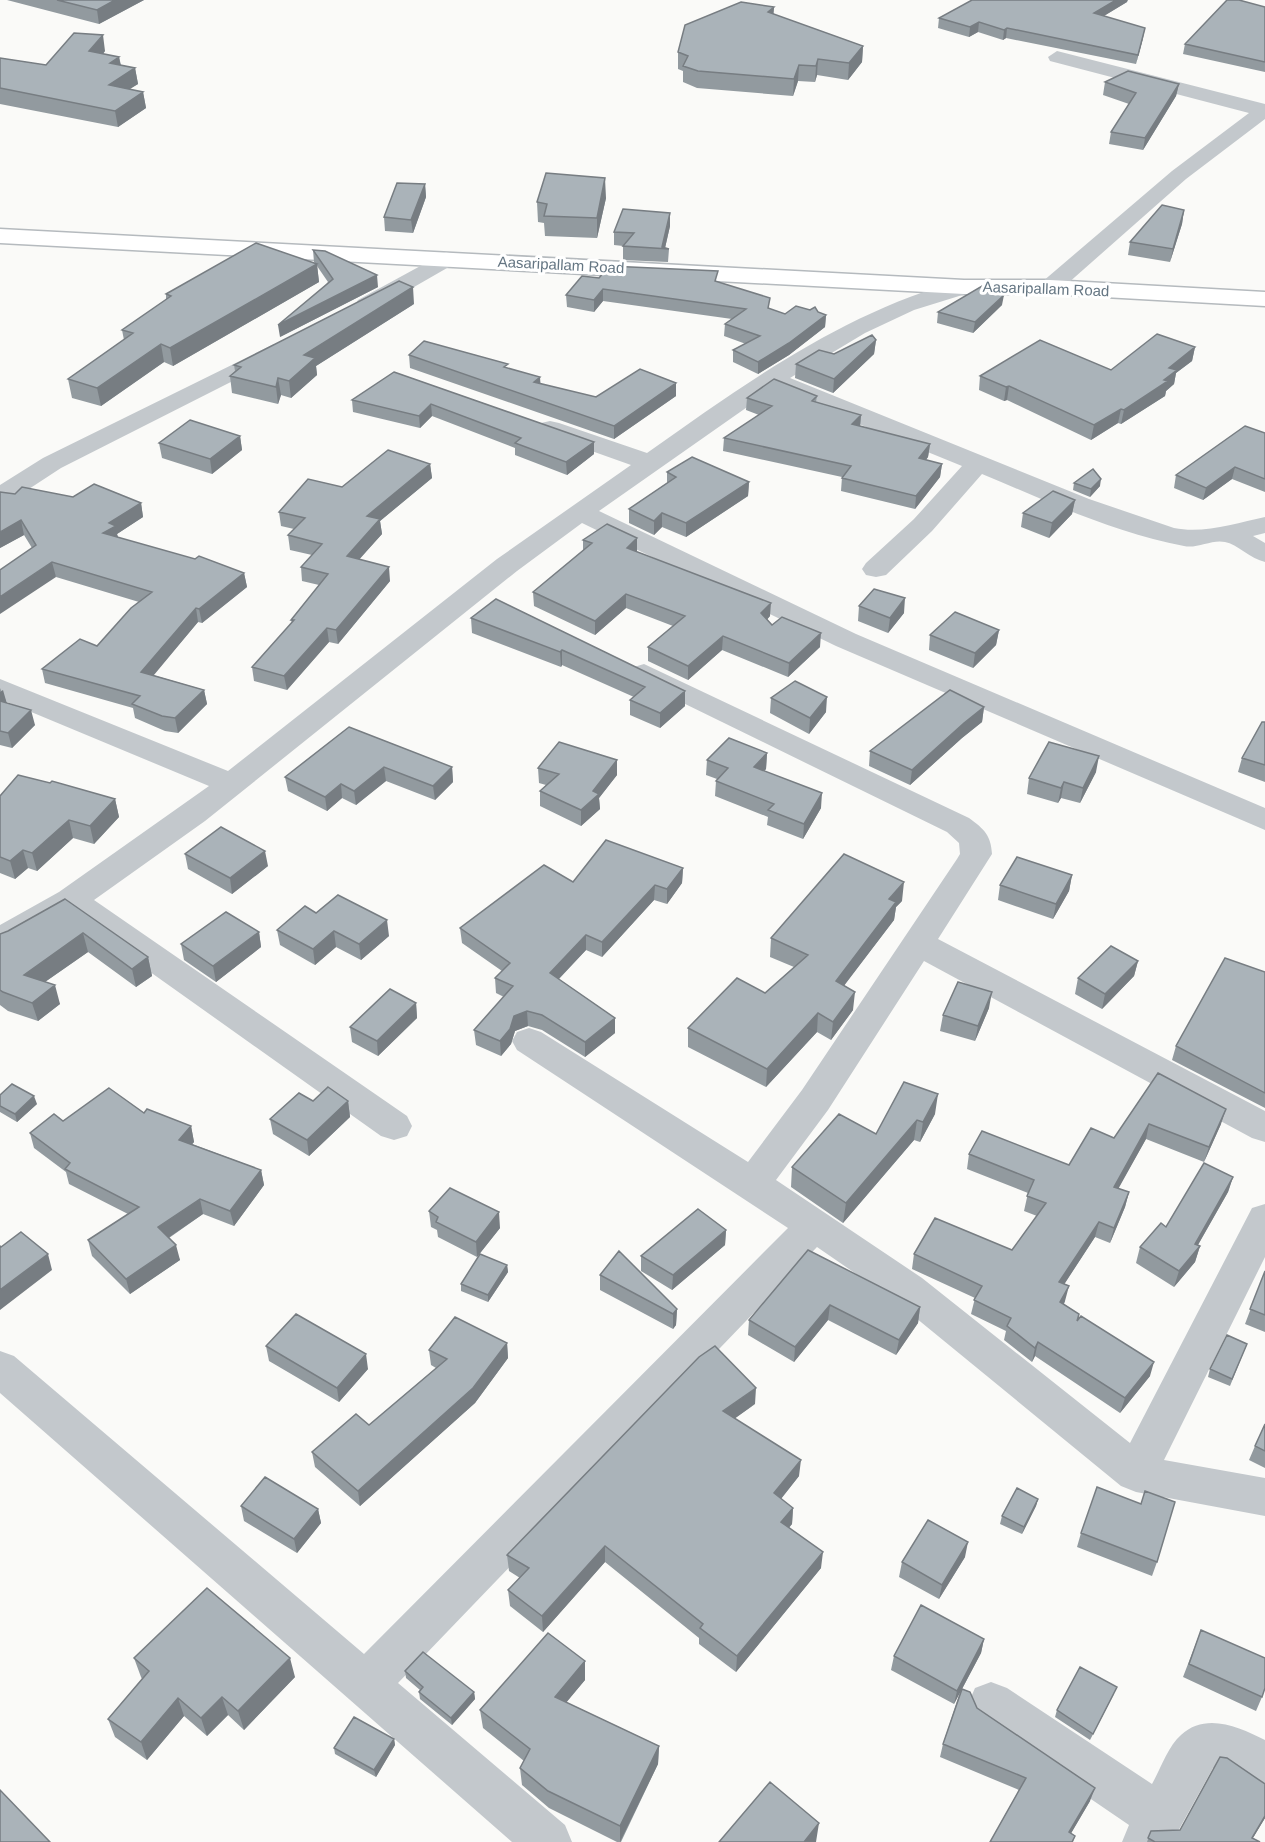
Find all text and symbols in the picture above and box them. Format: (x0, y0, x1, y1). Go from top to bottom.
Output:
street label: Aasaripallam Road (497, 253, 625, 276)
street label: Aasaripallam Road (982, 278, 1110, 299)

